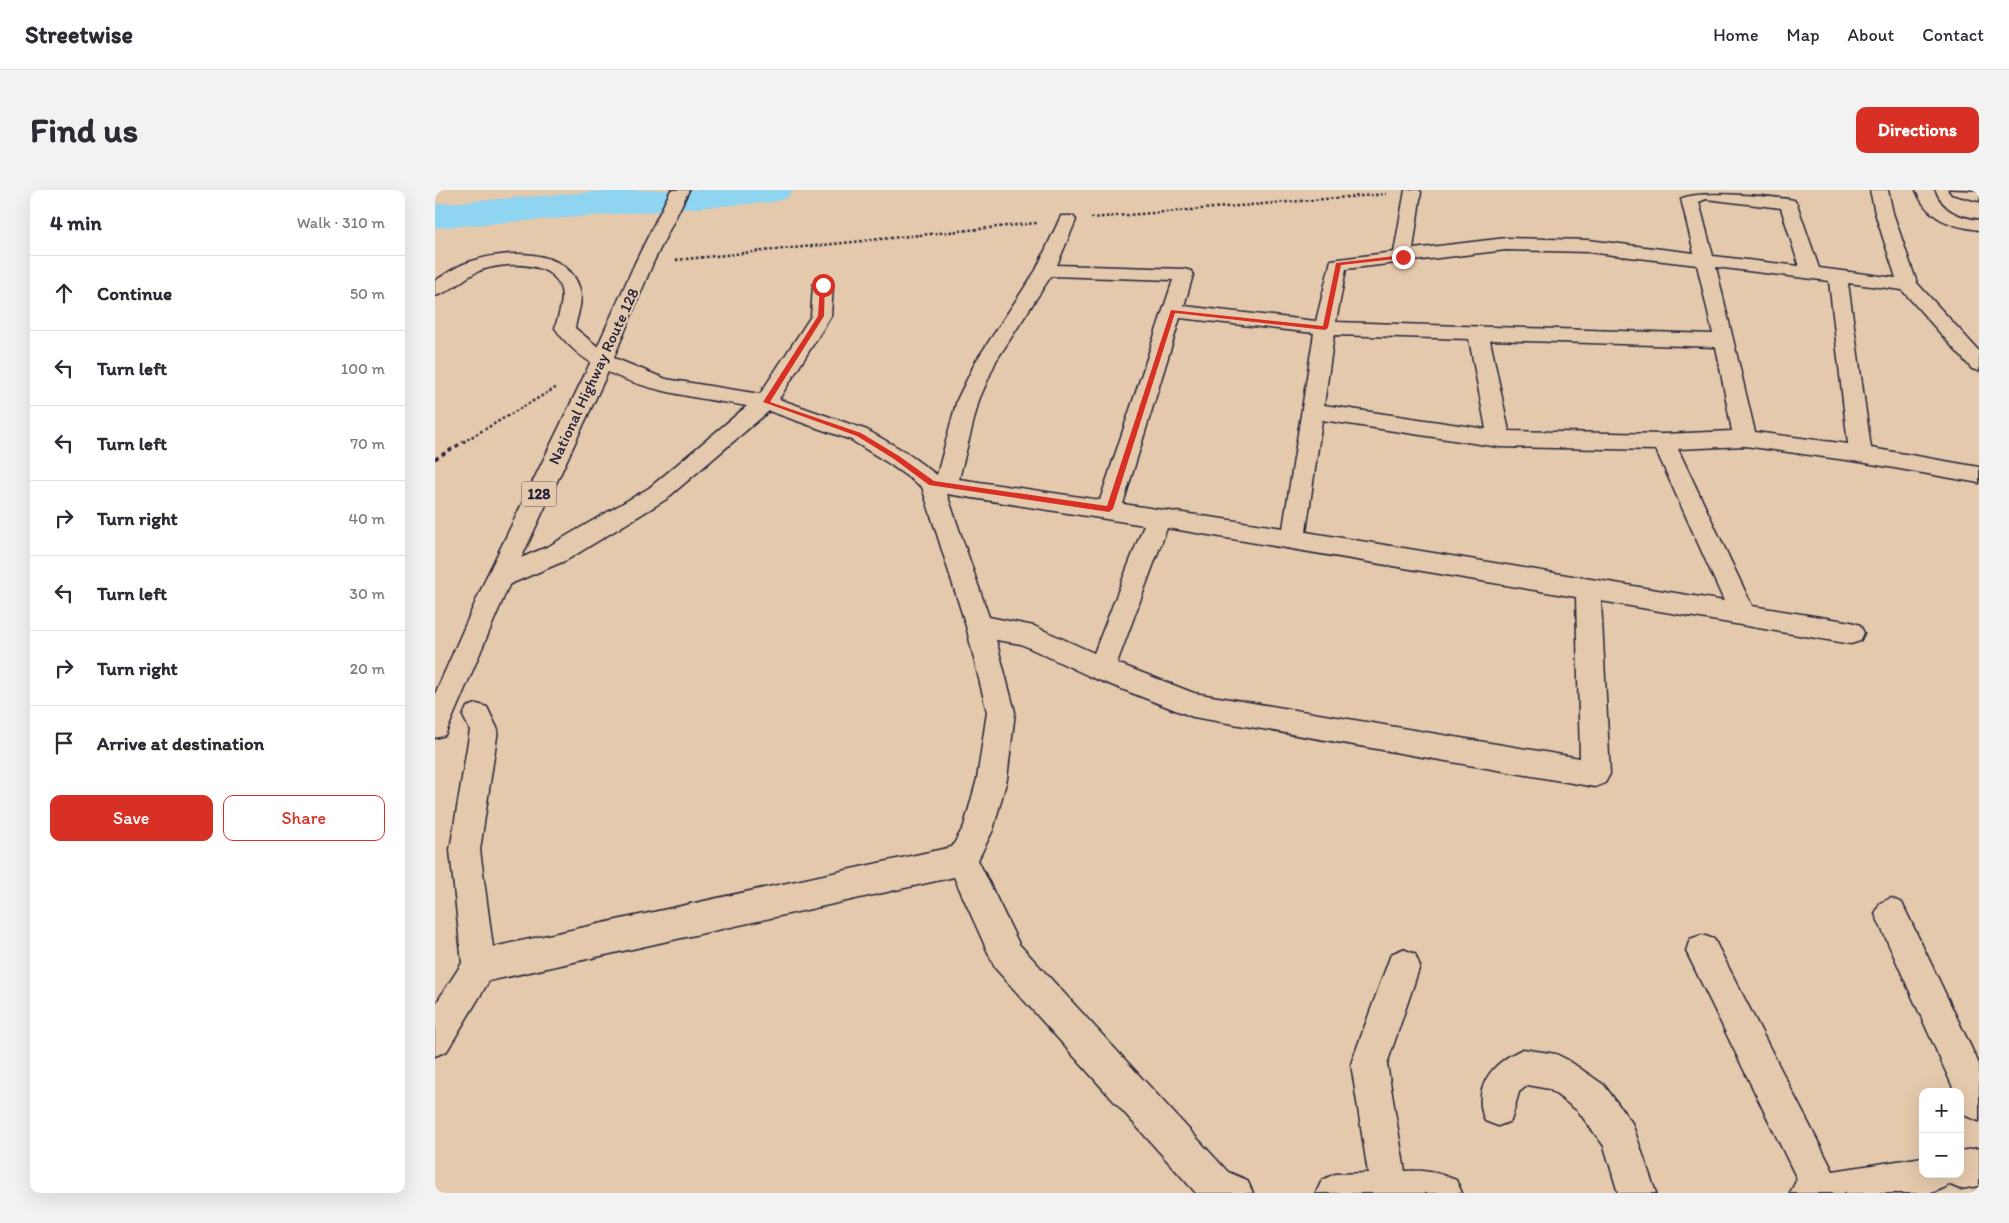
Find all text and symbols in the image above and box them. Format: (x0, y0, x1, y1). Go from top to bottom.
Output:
text: Streetwise (25, 20, 133, 49)
text: Home (1713, 24, 1759, 46)
text: Map (1787, 24, 1820, 46)
text: About (1848, 24, 1894, 46)
text: Contact (1922, 24, 1984, 46)
button: Directions (1856, 107, 1979, 153)
text: Find us (30, 109, 138, 151)
text: 4 min (50, 210, 102, 235)
text: Walk · 310 m (297, 213, 385, 232)
route end (1392, 246, 1415, 269)
route start (812, 274, 835, 297)
icon: ahead (50, 279, 78, 307)
text: Continue (97, 282, 172, 305)
text: 50 m (350, 284, 385, 303)
street label: National Highway Route 128 (544, 285, 643, 467)
icon: left (50, 354, 78, 382)
text: Turn left (97, 357, 167, 380)
text: 100 m (341, 359, 385, 378)
icon: left (50, 429, 78, 457)
text: Turn left (97, 432, 167, 455)
text: 70 m (350, 434, 385, 453)
road number: 128 (521, 482, 557, 506)
icon: right (50, 504, 78, 532)
text: Turn right (97, 507, 178, 530)
text: 40 m (348, 509, 385, 528)
icon: left (50, 579, 78, 607)
text: Turn left (97, 582, 167, 605)
text: 30 m (349, 584, 385, 603)
icon: right (50, 654, 78, 682)
text: Turn right (97, 657, 178, 680)
text: 20 m (350, 659, 385, 678)
icon: arrive (50, 729, 78, 757)
text: Arrive at destination (97, 732, 264, 755)
button: Save (50, 795, 213, 841)
button: Share (223, 795, 385, 841)
map controls (1919, 1088, 1964, 1178)
button: + (1919, 1088, 1964, 1133)
button: − (1919, 1133, 1964, 1178)

